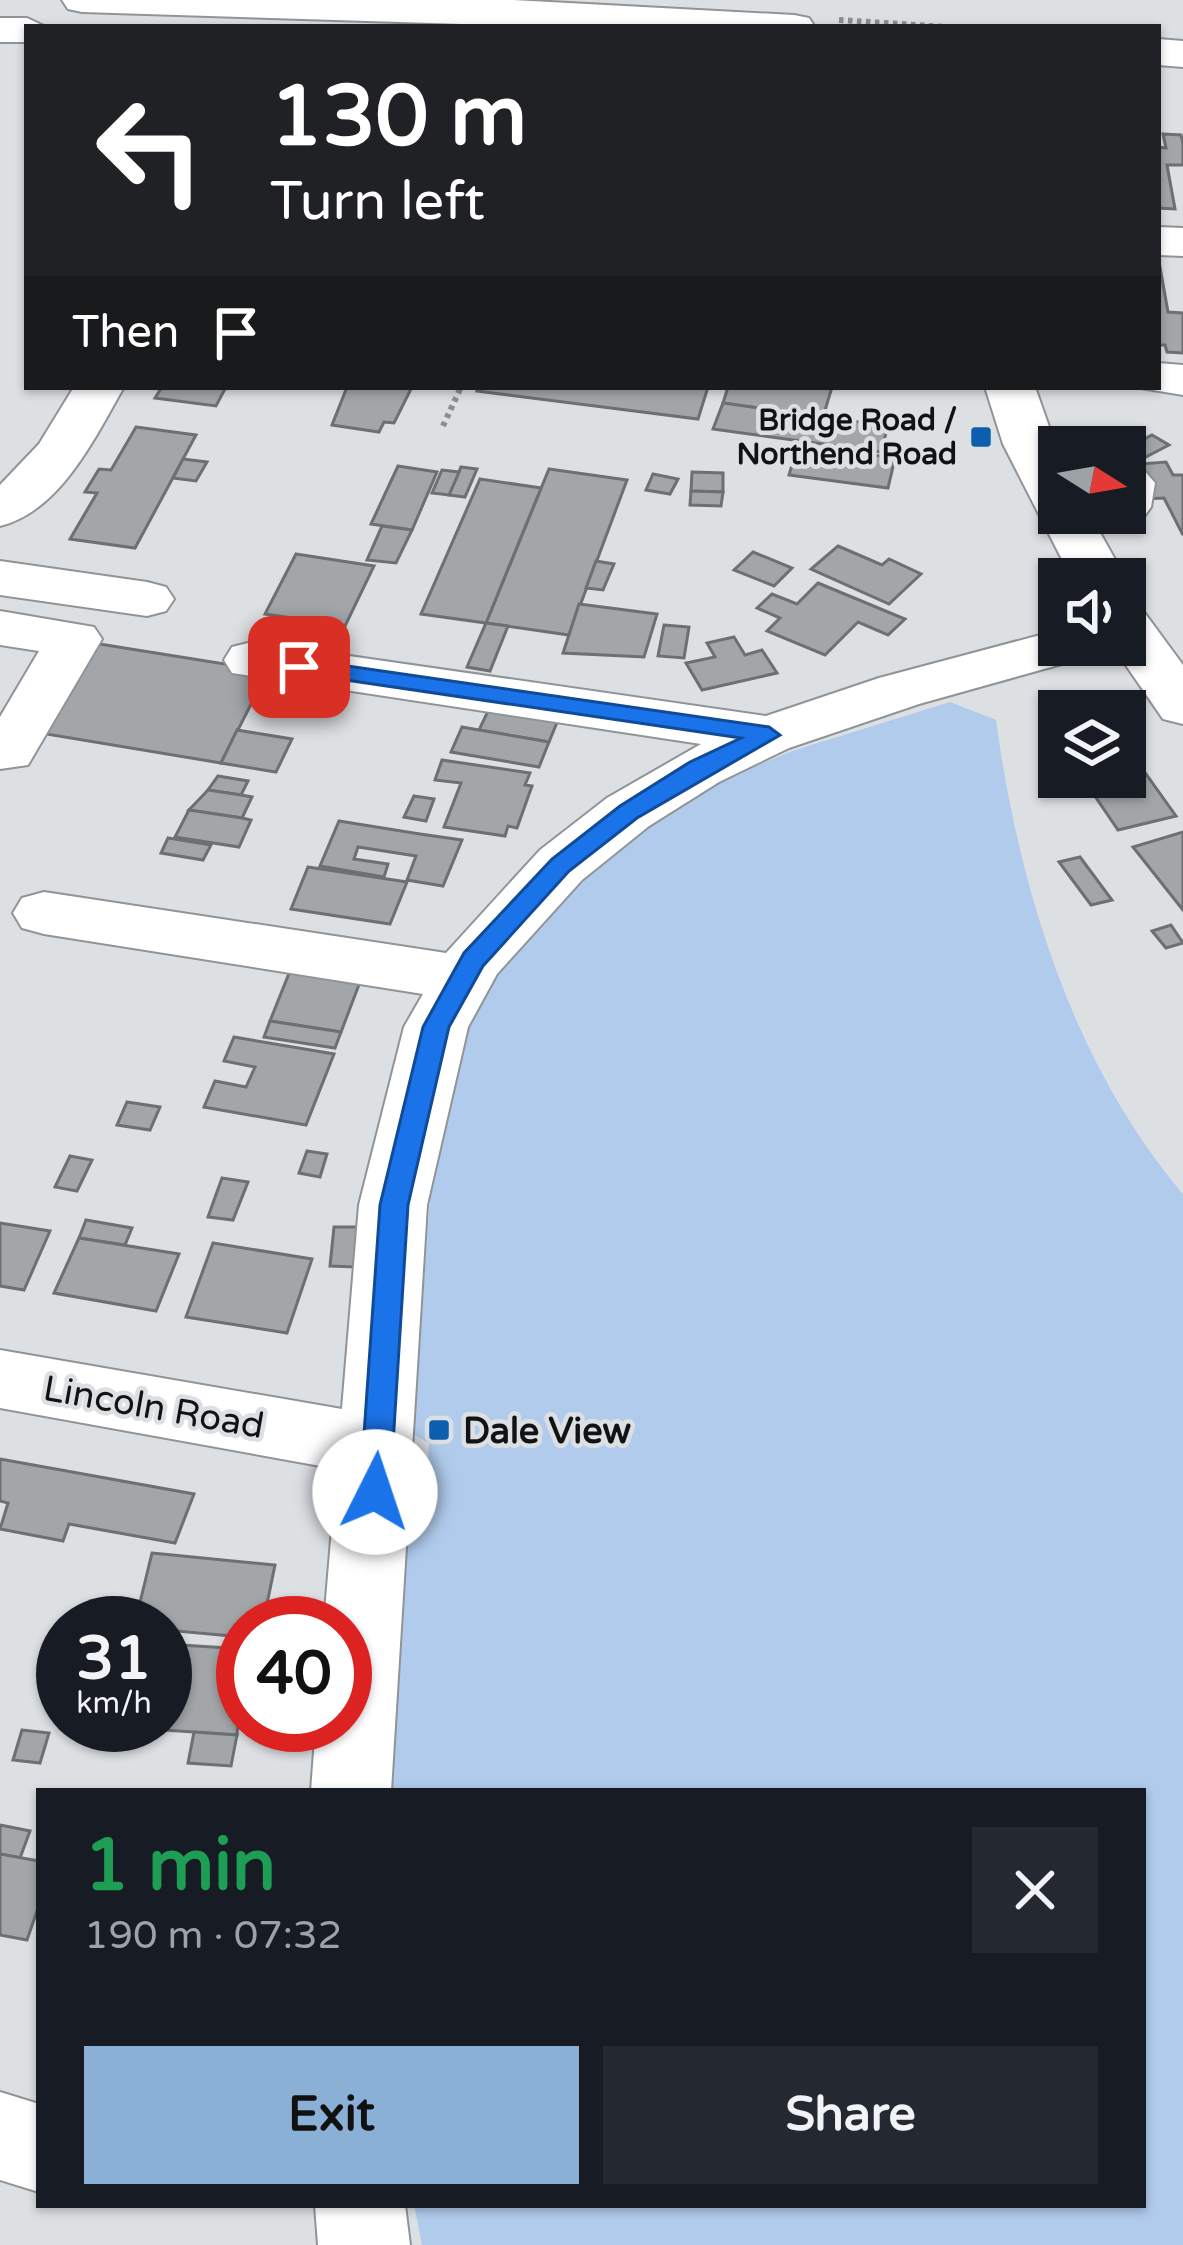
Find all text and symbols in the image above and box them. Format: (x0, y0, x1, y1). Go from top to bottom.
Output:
text: 130 m (270, 67, 527, 168)
icon: left (72, 72, 228, 228)
text: Turn left (270, 169, 485, 234)
icon: arrive (203, 300, 269, 366)
text: Then (72, 306, 179, 360)
place label: Bridge Road / Northend Road (737, 402, 957, 473)
marker: Bridge Road / Northend Road (968, 424, 994, 450)
north arrow (1038, 426, 1146, 534)
map controls (1038, 426, 1146, 798)
button: sound (1038, 558, 1146, 666)
pin (248, 616, 350, 718)
icon: arrive (266, 634, 332, 700)
button: layers (1038, 690, 1146, 798)
street label: Lincoln Road (40, 1367, 267, 1448)
place label: Dale View (463, 1410, 631, 1453)
marker: Dale View (426, 1417, 452, 1443)
position arrow (312, 1429, 438, 1555)
speed limit sign: 40 (216, 1596, 372, 1752)
text: 31 (76, 1623, 152, 1695)
text: km/h (76, 1685, 152, 1722)
text: 1 min (84, 1823, 276, 1910)
button: close (972, 1827, 1098, 1953)
text: 190 m · 07:32 (84, 1912, 342, 1959)
button: Exit (84, 2046, 579, 2184)
button: Share (603, 2046, 1098, 2184)

